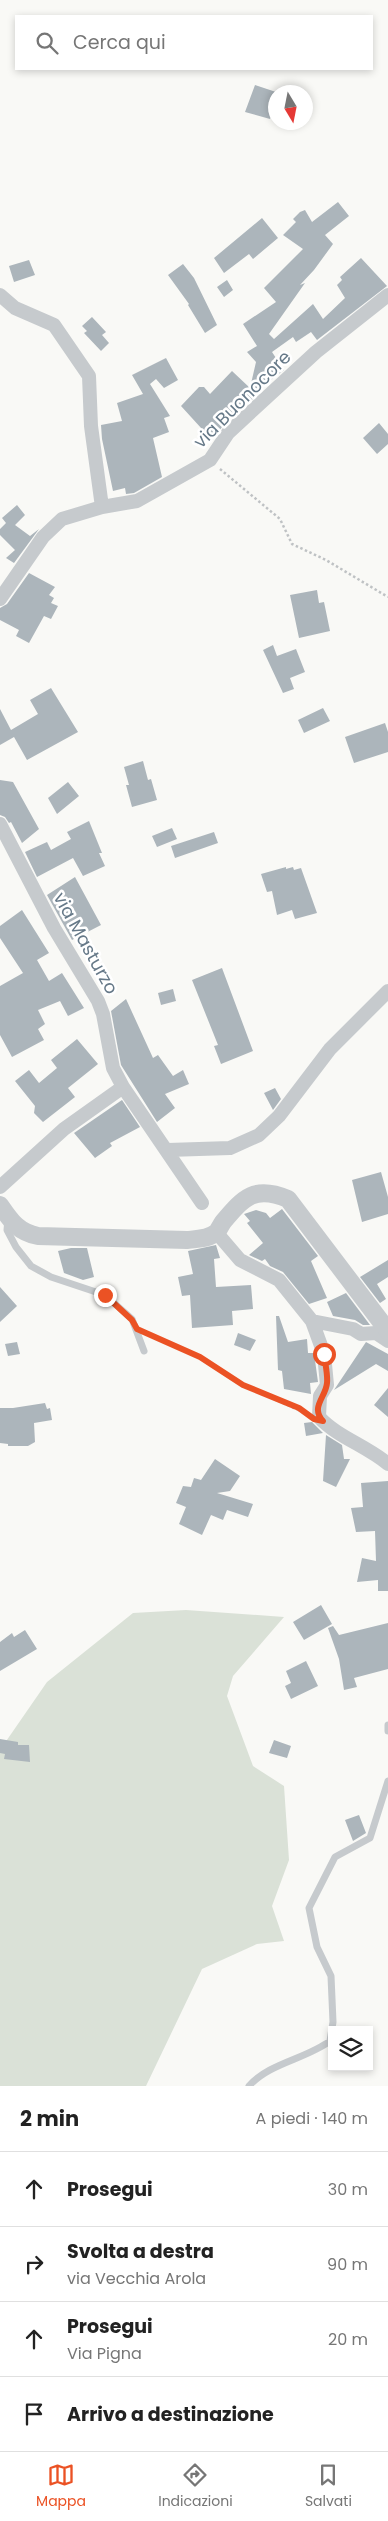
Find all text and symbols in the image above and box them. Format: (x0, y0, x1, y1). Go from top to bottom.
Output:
search box (15, 15, 373, 70)
icon: search (33, 29, 61, 57)
text: Cerca qui (73, 29, 166, 56)
north arrow (268, 85, 313, 130)
street label: via Buonocore (188, 345, 296, 453)
street label: via Masturzo (48, 887, 124, 999)
route end (94, 1284, 117, 1307)
route start (313, 1343, 336, 1366)
map controls (328, 2026, 373, 2071)
button: layers (328, 2026, 373, 2071)
text: 2 min (20, 2104, 79, 2133)
text: A piedi · 140 m (256, 2107, 368, 2130)
icon: ahead (20, 2175, 48, 2203)
text: Prosegui (67, 2176, 153, 2203)
text: 30 m (328, 2178, 368, 2201)
text: Svolta a destra (67, 2238, 214, 2265)
icon: right (20, 2250, 48, 2278)
text: 90 m (327, 2253, 368, 2276)
text: via Vecchia Arola (67, 2267, 206, 2290)
text: Prosegui (67, 2313, 153, 2340)
icon: ahead (20, 2325, 48, 2353)
text: 20 m (328, 2328, 368, 2351)
text: Via Pigna (67, 2342, 142, 2365)
icon: arrive (20, 2400, 48, 2428)
text: Arrivo a destinazione (67, 2401, 274, 2428)
tab: Mappa (36, 2461, 86, 2512)
tab: Indicazioni (158, 2461, 233, 2512)
tab: Salvati (305, 2461, 352, 2512)

